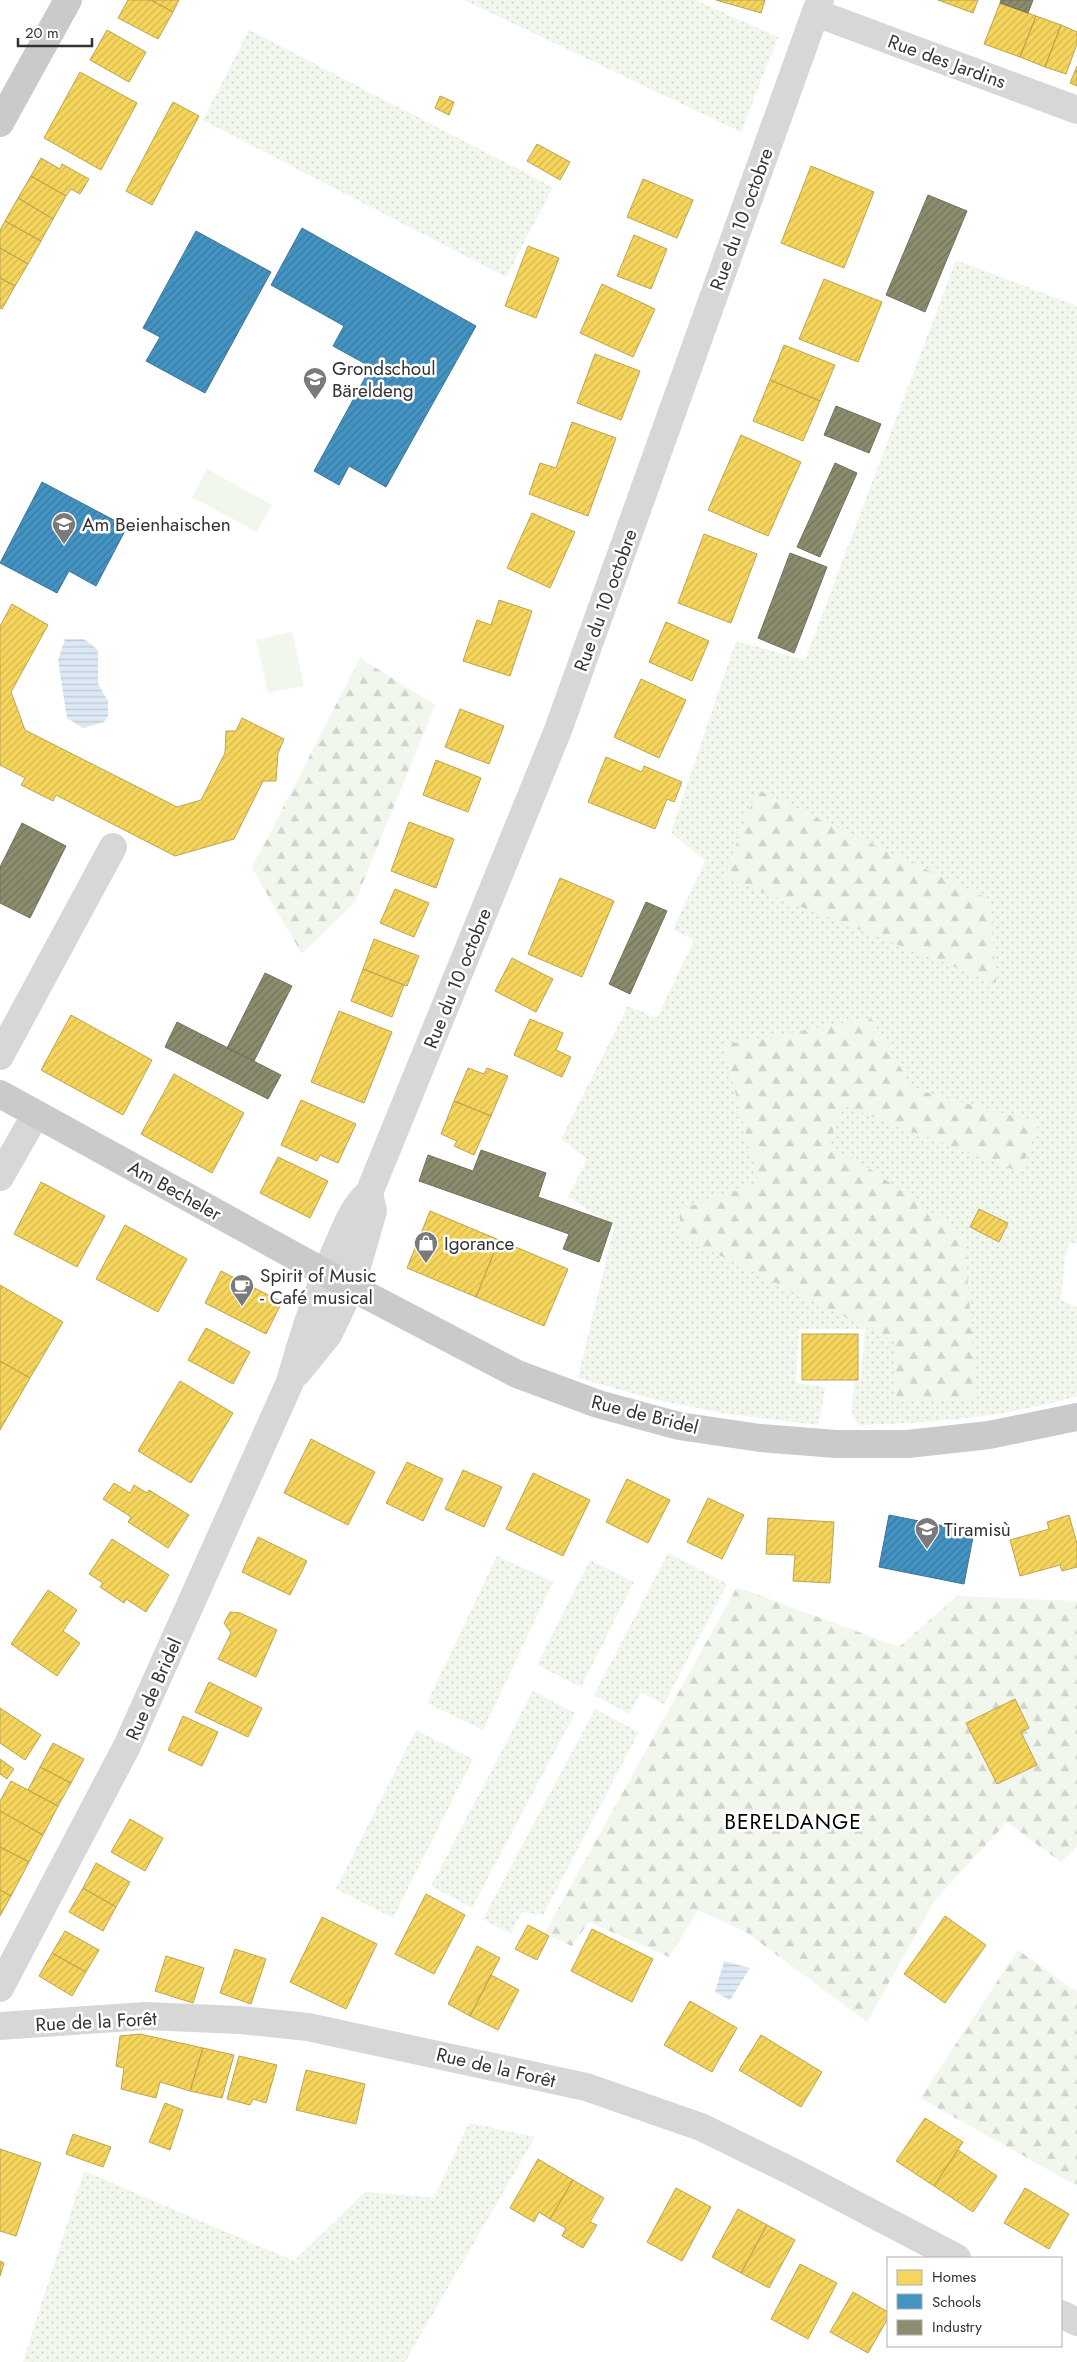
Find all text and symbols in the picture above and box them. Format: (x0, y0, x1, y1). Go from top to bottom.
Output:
scale bar (18, 15, 91, 47)
text: 20 m (25, 22, 59, 44)
street label: Rue des Jardins (884, 28, 1010, 95)
street label: Rue du 10 octobre (703, 144, 780, 294)
place label: Grondschoul Bäreldeng (332, 355, 436, 404)
school or university icon: Grondschoul Bäreldeng (302, 366, 328, 400)
school or university icon: Am Beienhaischen (51, 511, 77, 545)
place label: Am Beienhaischen (82, 511, 231, 538)
street label: Rue du 10 octobre (567, 525, 644, 675)
street label: Rue du 10 octobre (417, 904, 498, 1053)
street label: Am Becheler (123, 1154, 227, 1227)
shop icon: Igorance (413, 1230, 439, 1264)
place label: Igorance (444, 1230, 515, 1257)
place label: Spirit of Music - Café musical (260, 1262, 376, 1311)
cafe icon: Spirit of Music - Café musical (229, 1273, 255, 1307)
street label: Rue de Bridel (589, 1388, 701, 1441)
school or university icon: Tiramisù (914, 1516, 940, 1550)
place label: Tiramisù (944, 1516, 1011, 1543)
street label: Rue de Bridel (119, 1634, 188, 1745)
district label: BERELDANGE (724, 1807, 862, 1837)
street label: Rue de la Forêt (35, 2005, 158, 2038)
street label: Rue de la Forêt (434, 2041, 559, 2094)
legend (887, 2257, 1062, 2347)
text: Homes (932, 2266, 976, 2288)
text: Schools (932, 2291, 981, 2313)
text: Industry (932, 2316, 982, 2338)

